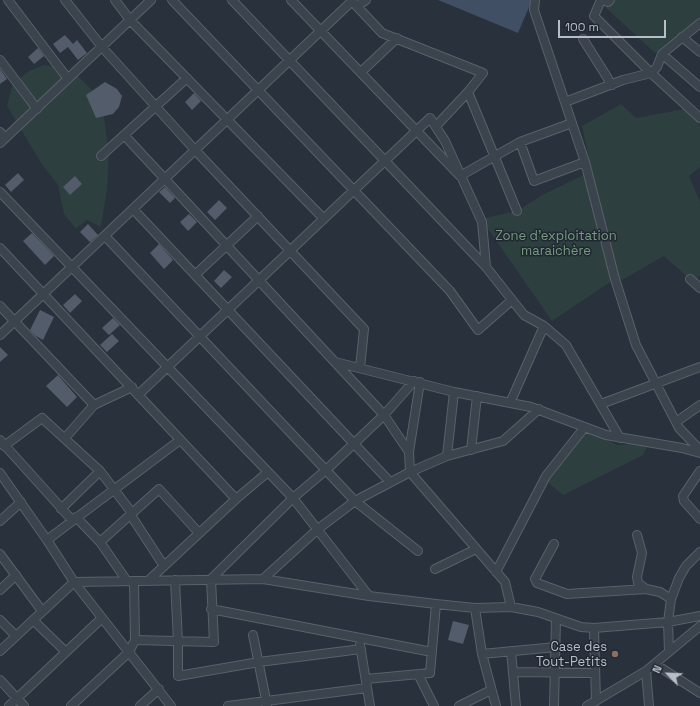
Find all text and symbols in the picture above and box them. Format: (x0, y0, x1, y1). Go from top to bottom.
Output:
scale bar (560, 12, 668, 38)
text: 100 m (565, 19, 599, 35)
park label: Zone d'exploitation maraichère (495, 228, 617, 259)
place label: Case des Tout-Petits (536, 639, 607, 670)
marker: Case des Tout-Petits (610, 649, 620, 659)
north arrow (648, 654, 688, 694)
text: N (649, 663, 665, 675)

